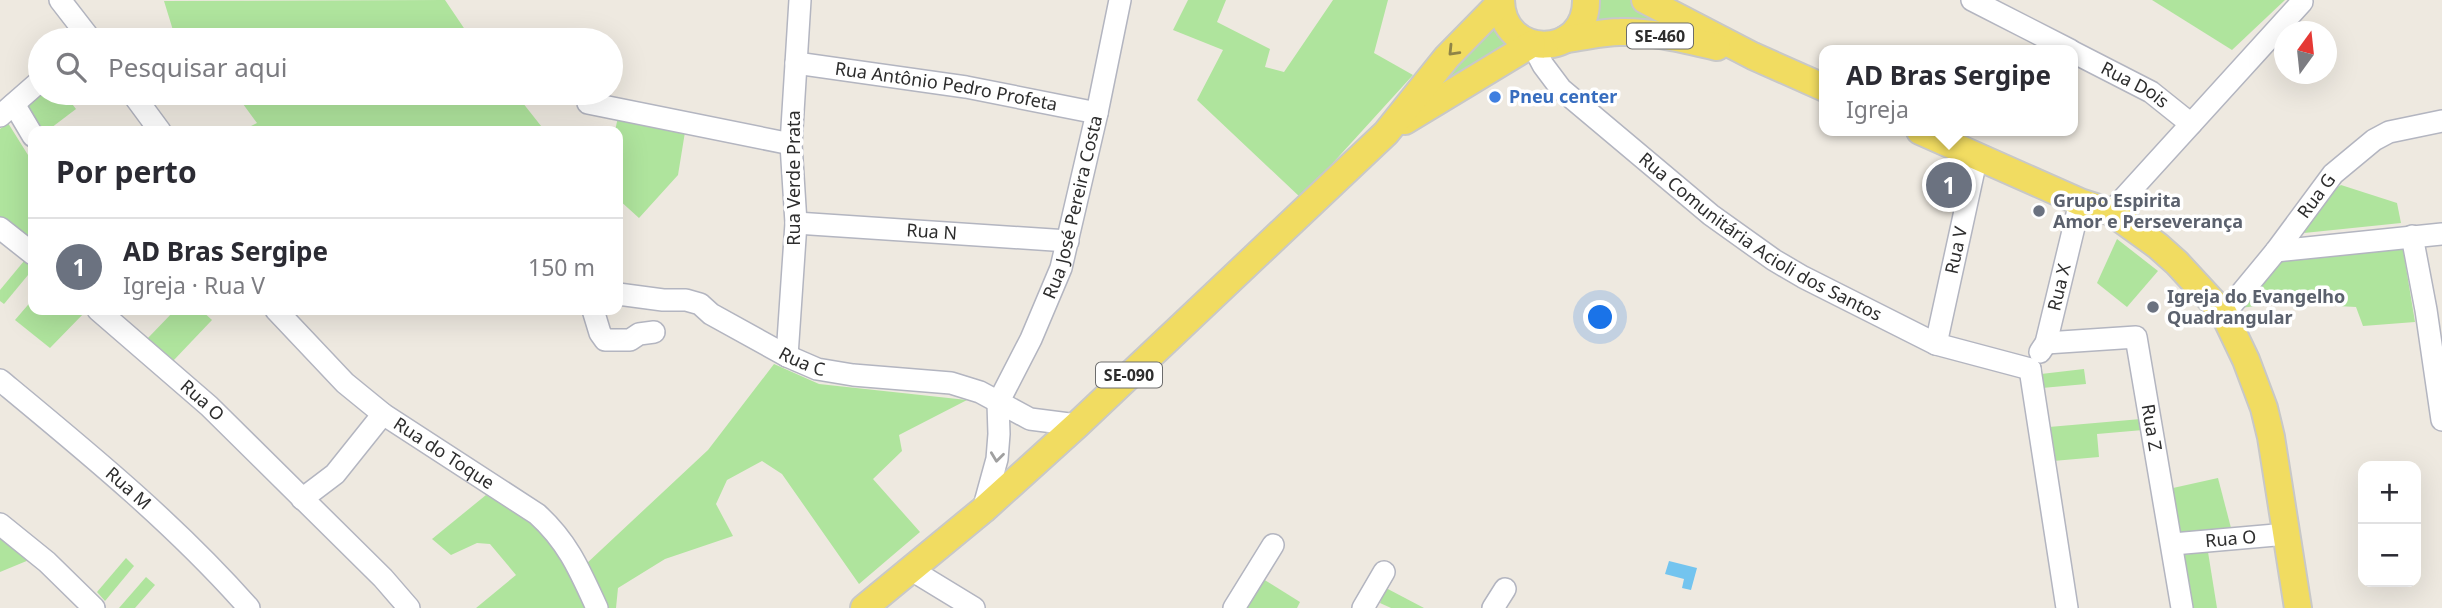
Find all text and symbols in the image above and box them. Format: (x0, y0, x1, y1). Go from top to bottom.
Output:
north arrow (2274, 21, 2337, 84)
road number: SE-460 (1627, 24, 1693, 48)
search box (28, 28, 623, 105)
one-way arrow (1449, 43, 1461, 56)
popup (1819, 45, 2078, 136)
icon: search (52, 48, 90, 86)
text: Pesquisar aqui (108, 49, 288, 85)
street label: Rua Dois (2097, 55, 2174, 113)
street label: Rua Antônio Pedro Profeta (834, 56, 1060, 116)
text: AD Bras Sergipe (1846, 57, 2051, 93)
place label: Pneu center (1509, 84, 1617, 108)
marker: Pneu center (1487, 89, 1503, 105)
text: Igreja (1846, 93, 1909, 125)
street label: Rua Verde Prata (781, 110, 805, 246)
street label: Rua José Pereira Costa (1036, 113, 1107, 302)
street label: Rua Comunitária Acioli dos Santos (1634, 147, 1886, 326)
text: Por perto (56, 151, 197, 192)
pin: 1 (1926, 159, 1972, 211)
street label: Rua G (2291, 168, 2340, 223)
place label: Grupo Espirita Amor e Perseverança (2053, 188, 2243, 233)
marker: Grupo Espirita Amor e Perseverança (2031, 203, 2047, 219)
street label: Rua N (906, 217, 958, 245)
street label: Rua V (1939, 224, 1972, 276)
text: AD Bras Sergipe (123, 233, 328, 269)
text: 1 (72, 251, 86, 283)
text: 150 m (528, 251, 595, 283)
street label: Rua X (2041, 261, 2076, 313)
text: Igreja · Rua V (123, 269, 265, 301)
place label: Igreja do Evangelho Quadrangular (2167, 284, 2345, 329)
marker: Igreja do Evangelho Quadrangular (2145, 299, 2161, 315)
your location (1583, 300, 1617, 334)
street label: Rua C (775, 341, 827, 381)
road number: SE-090 (1096, 362, 1162, 388)
street label: Rua O (176, 374, 230, 426)
street label: Rua Z (2137, 402, 2168, 453)
street label: Rua do Toque (389, 411, 499, 494)
one-way arrow (989, 452, 1004, 463)
street label: Rua M (101, 461, 157, 515)
map controls (2358, 461, 2421, 587)
button: + (2358, 461, 2421, 524)
street label: Rua O (2204, 524, 2257, 552)
button: − (2358, 524, 2421, 587)

